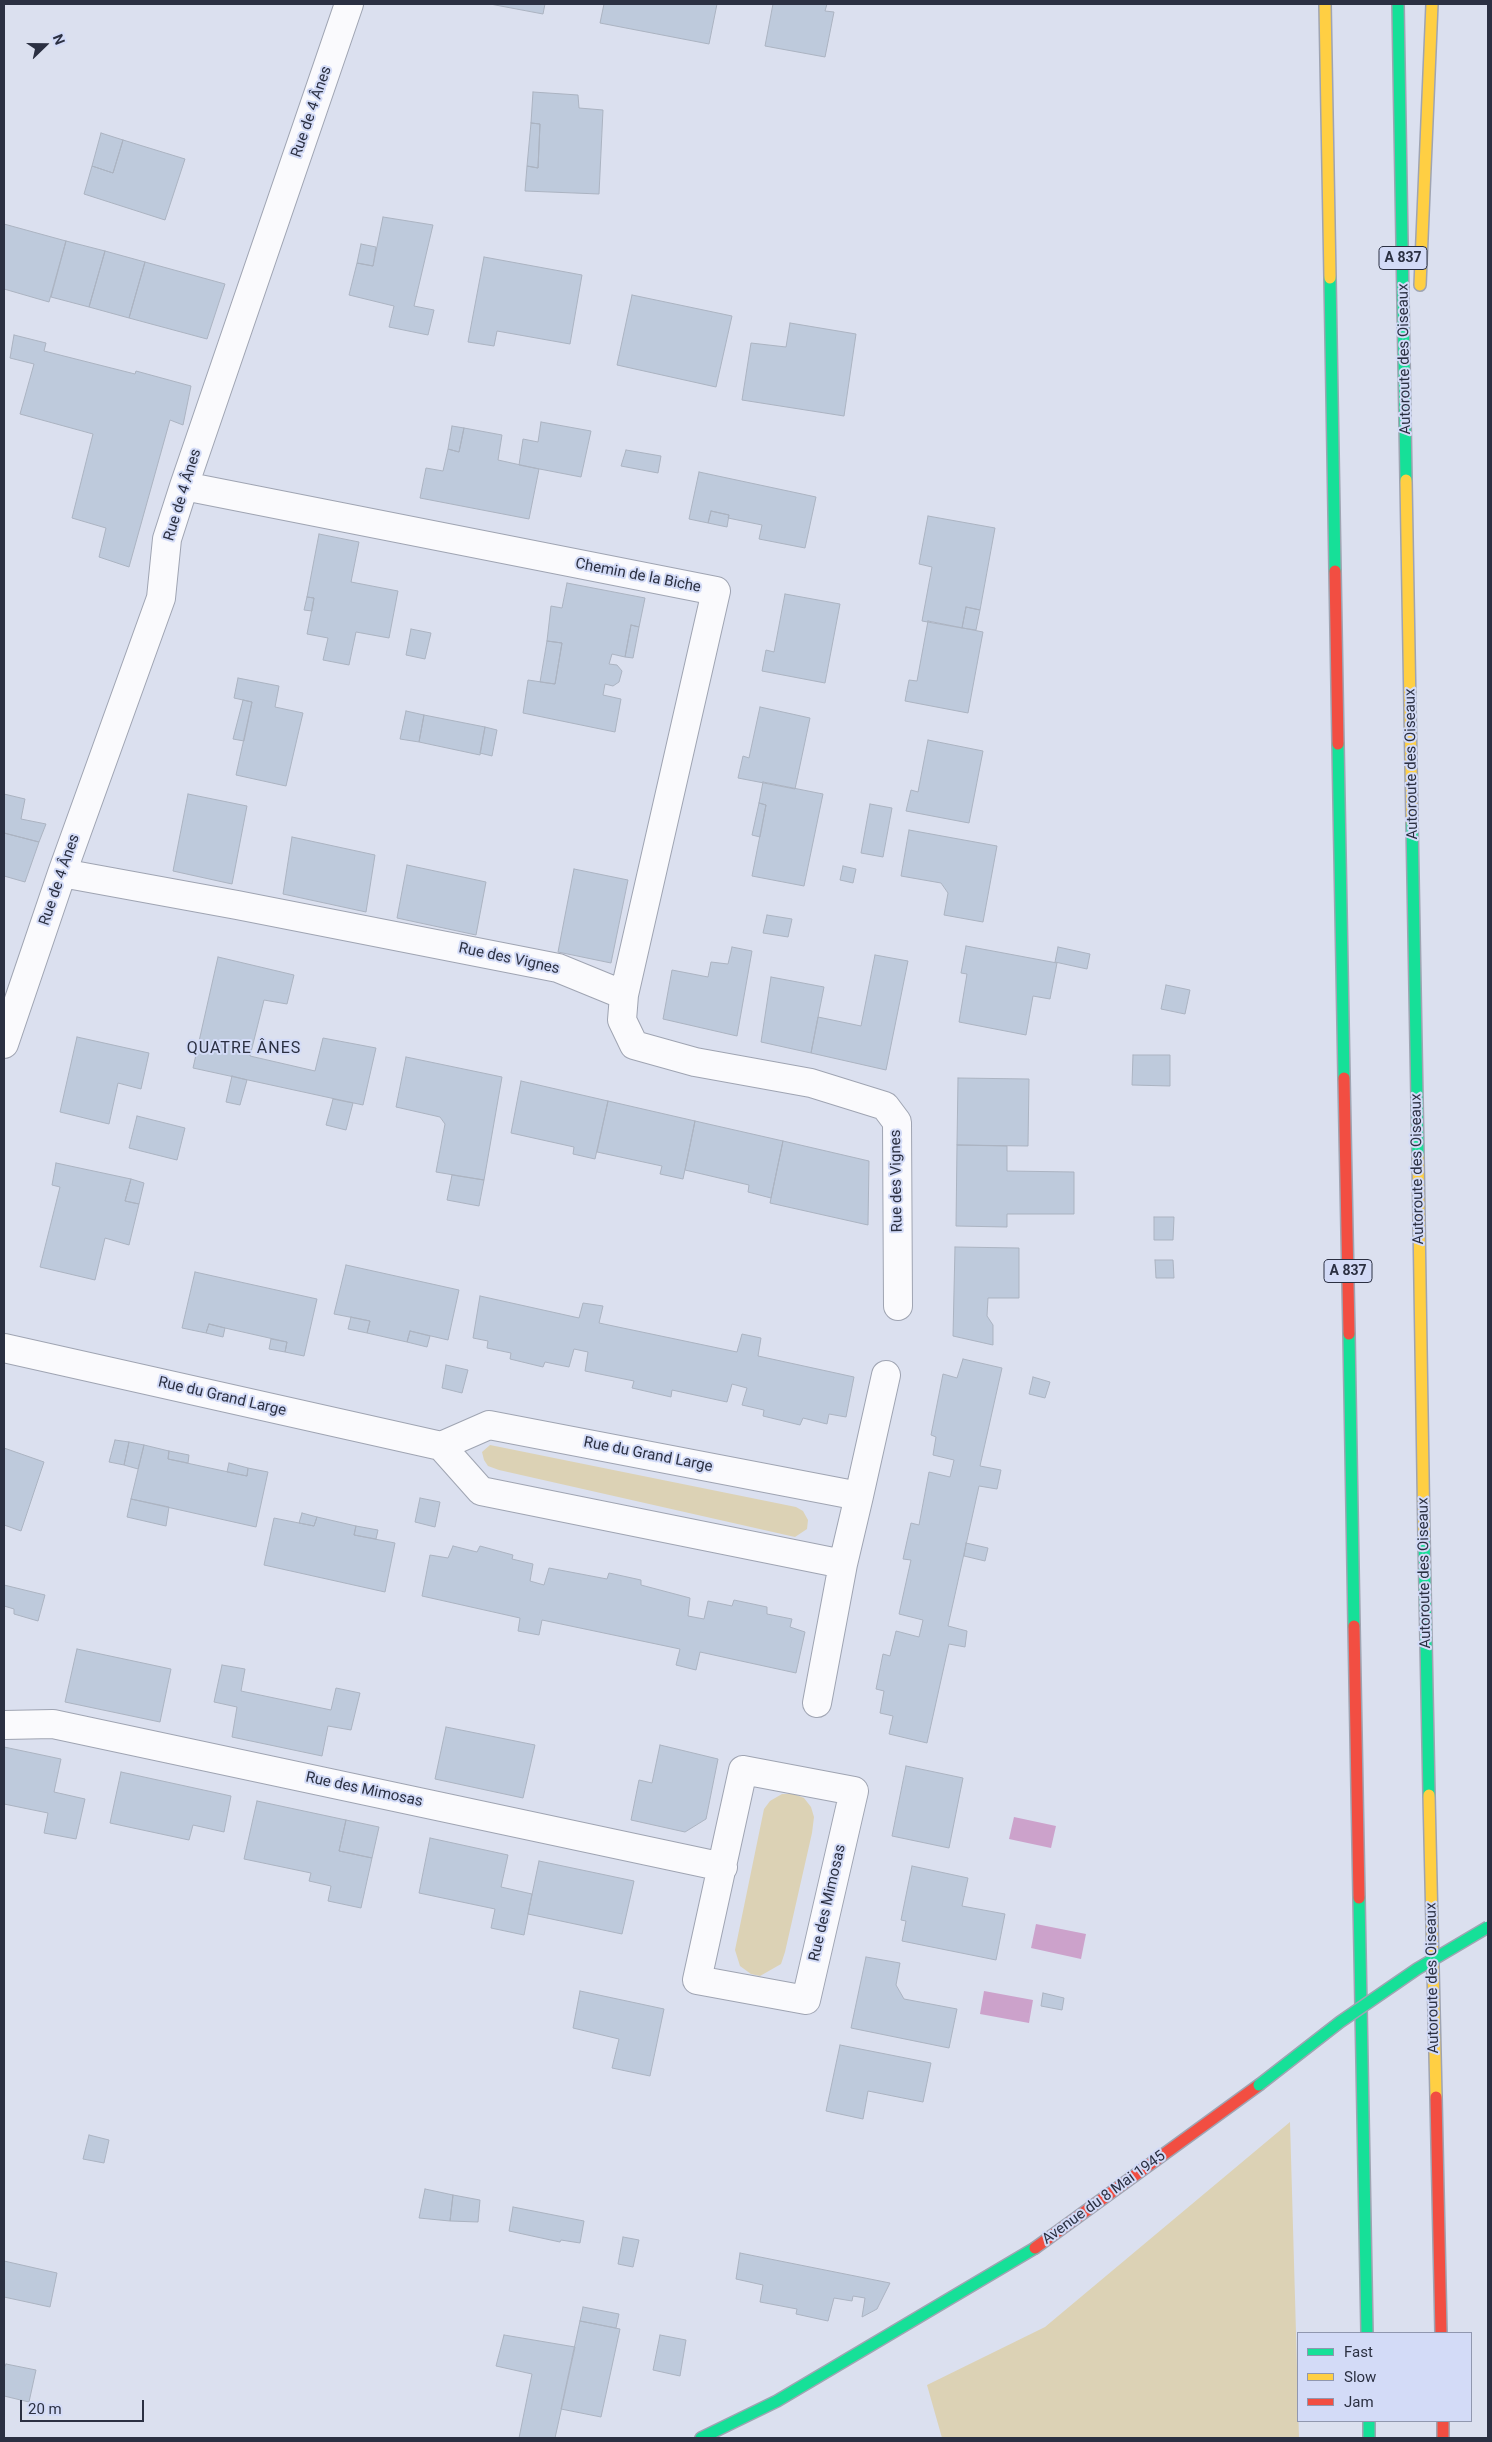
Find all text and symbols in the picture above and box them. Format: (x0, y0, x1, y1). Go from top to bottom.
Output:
north arrow (20, 20, 70, 70)
text: N (50, 32, 68, 47)
street label: Rue de 4 Ânes (288, 64, 336, 160)
road number: A 837 (1379, 247, 1427, 270)
street label: Autoroute des Oiseaux (1395, 283, 1415, 435)
street label: Rue de 4 Ânes (160, 447, 206, 543)
street label: Chemin de la Biche (574, 555, 702, 597)
street label: Autoroute des Oiseaux (1402, 688, 1422, 840)
street label: Rue de 4 Ânes (36, 832, 84, 928)
street label: Rue des Vignes (457, 940, 561, 978)
district label: QUATRE ÂNES (185, 1039, 303, 1059)
street label: Autoroute des Oiseaux (1408, 1093, 1428, 1245)
street label: Rue des Vignes (887, 1130, 907, 1232)
road number: A 837 (1324, 1260, 1372, 1282)
street label: Rue du Grand Large (156, 1374, 288, 1420)
street label: Rue du Grand Large (582, 1434, 714, 1476)
street label: Autoroute des Oiseaux (1415, 1497, 1435, 1649)
street label: Rue des Mimosas (304, 1769, 424, 1811)
street label: Rue des Mimosas (806, 1843, 850, 1963)
street label: Autoroute des Oiseaux (1423, 1902, 1443, 2054)
street label: Avenue du 8 Mai 1945 (1039, 2147, 1169, 2249)
legend (1297, 2332, 1472, 2422)
text: Fast (1344, 2343, 1373, 2361)
text: Slow (1344, 2368, 1376, 2386)
scale bar (22, 2390, 146, 2422)
text: Jam (1344, 2393, 1374, 2411)
text: 20 m (28, 2400, 62, 2418)

